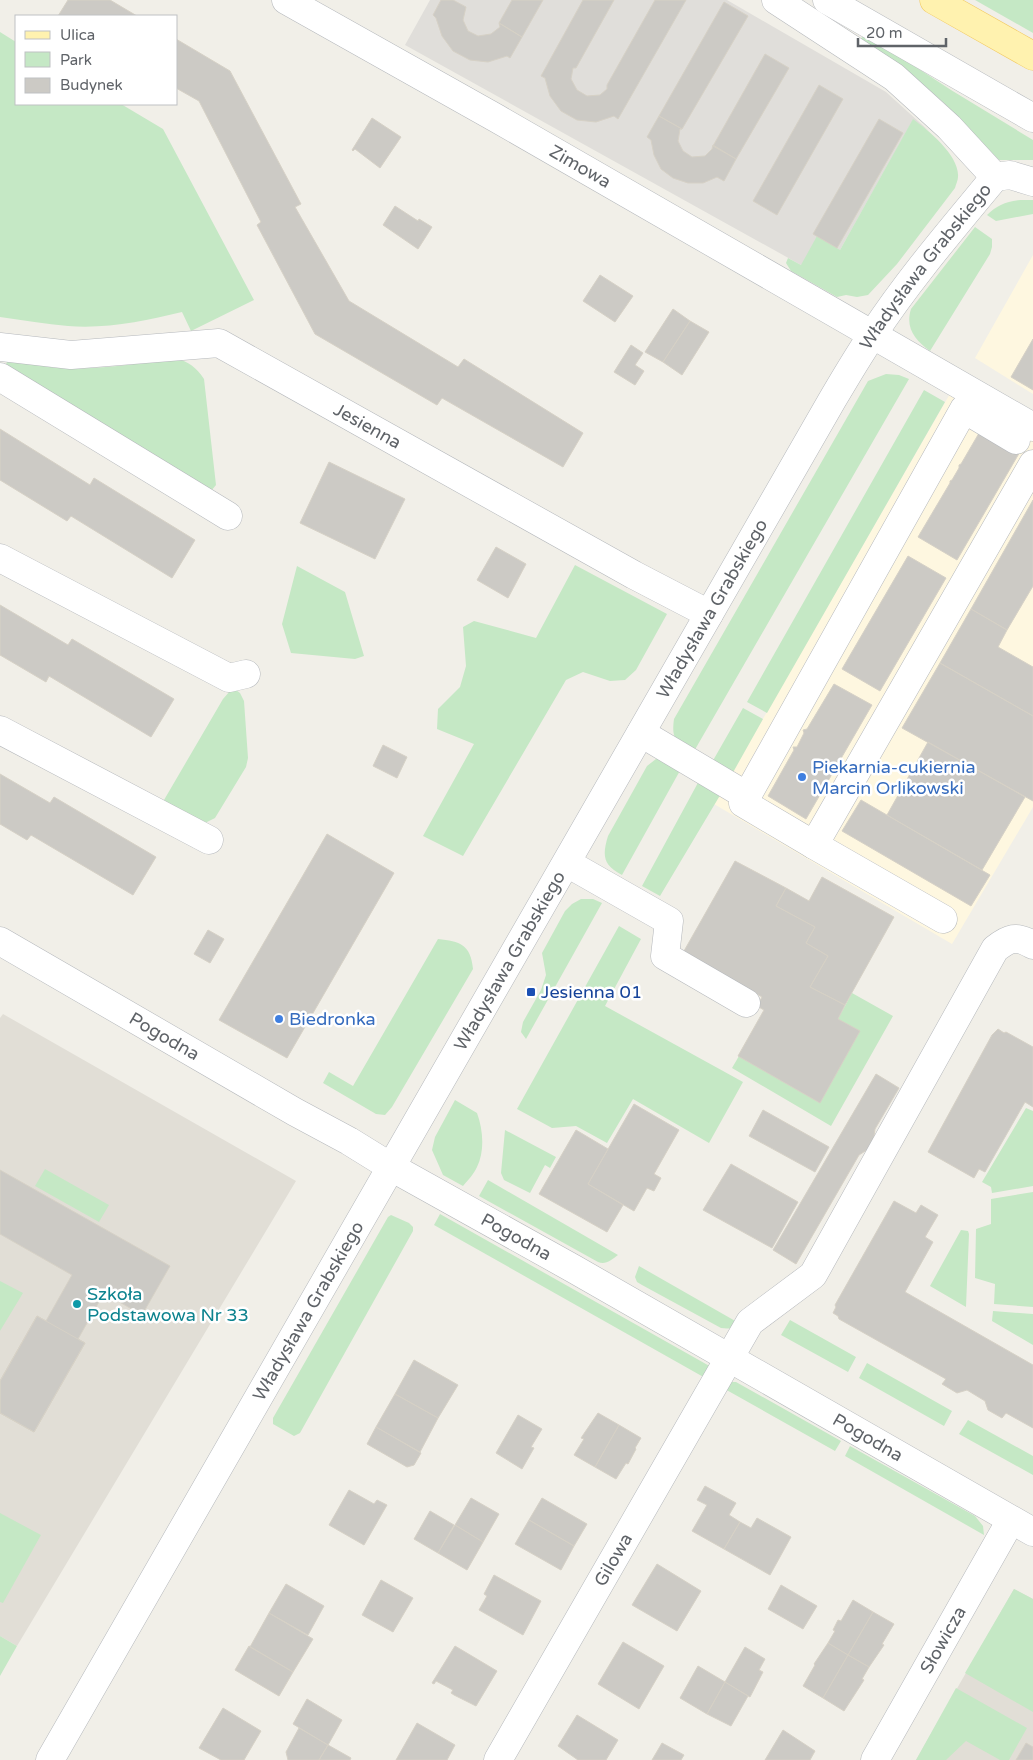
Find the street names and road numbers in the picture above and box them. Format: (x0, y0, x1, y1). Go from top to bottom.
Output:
street label: Zimowa (545, 140, 615, 193)
street label: Władysława Grabskiego (855, 179, 996, 354)
street label: Jesienna (330, 398, 405, 454)
street label: Władysława Grabskiego (652, 515, 772, 703)
street label: Władysława Grabskiego (449, 867, 570, 1055)
street label: Pogodna (125, 1007, 203, 1065)
street label: Pogodna (477, 1208, 555, 1265)
street label: Władysława Grabskiego (248, 1217, 369, 1405)
street label: Pogodna (829, 1409, 907, 1466)
street label: Gilowa (589, 1529, 637, 1590)
street label: Słowicza (915, 1602, 971, 1678)

